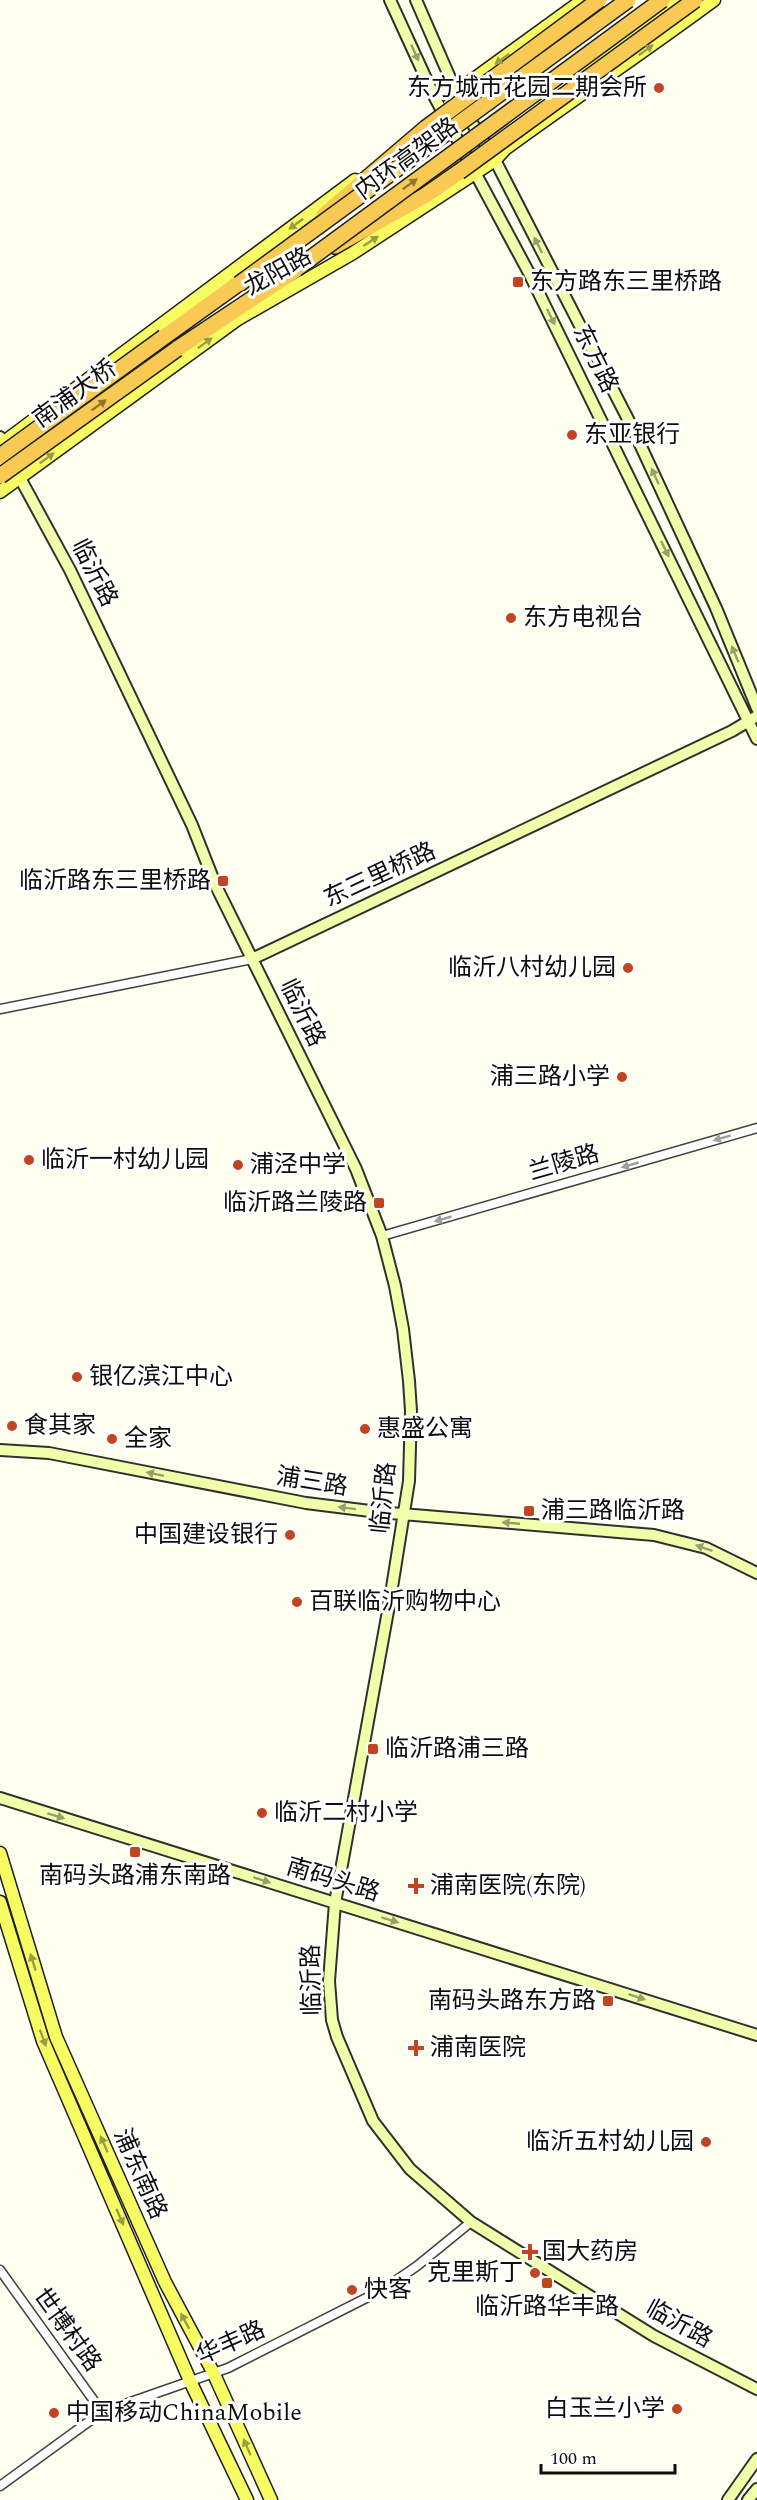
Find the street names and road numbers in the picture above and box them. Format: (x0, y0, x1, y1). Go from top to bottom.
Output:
street label: 内环高架路 (348, 109, 466, 209)
street label: 龙阳路 (238, 239, 318, 305)
street label: 东方路 (563, 319, 627, 399)
street label: 南浦大桥 (26, 351, 124, 437)
street label: 临沂路 (62, 533, 126, 613)
street label: 东三里桥路 (318, 833, 442, 917)
street label: 临沂路 (270, 973, 334, 1053)
street label: 兰陵路 (524, 1136, 604, 1190)
street label: 浦三路 (274, 1459, 350, 1505)
street label: 临沂路 (362, 1460, 406, 1536)
street label: 南码头路 (282, 1849, 384, 1911)
street label: 临沂路 (293, 1944, 331, 2016)
street label: 浦东南路 (104, 2123, 176, 2225)
street label: 世博村路 (24, 2281, 110, 2379)
street label: 临沂路 (639, 2291, 719, 2357)
street label: 华丰路 (191, 2312, 271, 2374)

